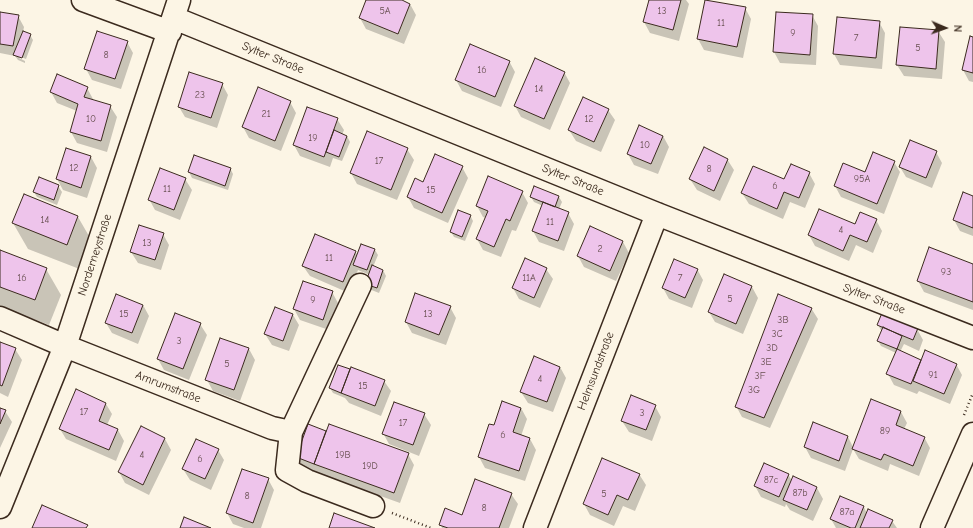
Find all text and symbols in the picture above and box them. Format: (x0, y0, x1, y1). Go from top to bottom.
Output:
house number: 5A (379, 5, 391, 17)
house number: 13 (657, 5, 667, 17)
north arrow (925, 8, 965, 48)
house number: 11 (717, 17, 725, 29)
text: N (951, 25, 964, 32)
house number: 9 (790, 27, 796, 39)
house number: 7 (854, 32, 858, 44)
street label: Sylter Straße (240, 39, 306, 77)
house number: 5 (915, 42, 921, 54)
house number: 8 (103, 49, 109, 61)
house number: 16 (477, 64, 487, 76)
house number: 14 (535, 83, 543, 95)
house number: 23 (195, 89, 205, 101)
house number: 21 (261, 108, 271, 120)
house number: 10 (86, 113, 96, 125)
house number: 12 (584, 113, 594, 125)
house number: 19 (308, 132, 318, 144)
house number: 10 (640, 139, 650, 151)
house number: 17 (375, 155, 383, 167)
street label: Sylter Straße (540, 161, 606, 199)
house number: 12 (69, 162, 79, 174)
house number: 8 (706, 163, 712, 175)
house number: 95A (854, 173, 870, 185)
house number: 6 (772, 180, 778, 192)
house number: 11 (163, 183, 171, 195)
house number: 15 (426, 184, 436, 196)
street label: Norderneystraße (75, 212, 115, 298)
house number: 14 (41, 214, 49, 226)
house number: 11 (546, 216, 554, 228)
house number: 4 (839, 224, 843, 236)
house number: 13 (142, 237, 152, 249)
house number: 2 (597, 243, 603, 255)
house number: 11 (325, 252, 333, 264)
house number: 93 (941, 266, 951, 278)
house number: 16 (17, 272, 27, 284)
house number: 11A (522, 272, 536, 284)
house number: 7 (678, 272, 682, 284)
street label: Sylter Straße (841, 281, 907, 317)
house number: 5 (727, 293, 733, 305)
house number: 9 (310, 294, 316, 306)
house number: 15 (119, 308, 129, 320)
house number: 13 (423, 308, 433, 320)
house number: 3B (777, 314, 789, 326)
house number: 3C (771, 328, 783, 340)
street label: Helmsundstraße (574, 330, 618, 412)
house number: 3 (176, 335, 182, 347)
house number: 3D (766, 342, 778, 354)
house number: 3E (760, 356, 772, 368)
house number: 5 (224, 358, 230, 370)
street label: Amrumstraße (133, 368, 203, 406)
house number: 91 (928, 369, 938, 381)
house number: 3F (755, 370, 765, 382)
house number: 4 (538, 373, 542, 385)
house number: 15 (358, 380, 368, 392)
house number: 3G (748, 384, 760, 396)
house number: 17 (80, 406, 88, 418)
house number: 3 (639, 407, 645, 419)
house number: 17 (399, 417, 407, 429)
house number: 89 (880, 425, 890, 437)
house number: 6 (500, 429, 506, 441)
house number: 4 (140, 449, 144, 461)
house number: 19B (335, 449, 351, 461)
house number: 6 (197, 453, 203, 465)
house number: 19D (362, 460, 378, 472)
house number: 87c (764, 474, 778, 486)
house number: 87b (792, 487, 808, 499)
house number: 5 (601, 488, 607, 500)
house number: 8 (244, 490, 250, 502)
house number: 8 (481, 502, 487, 514)
house number: 87a (839, 506, 855, 518)

